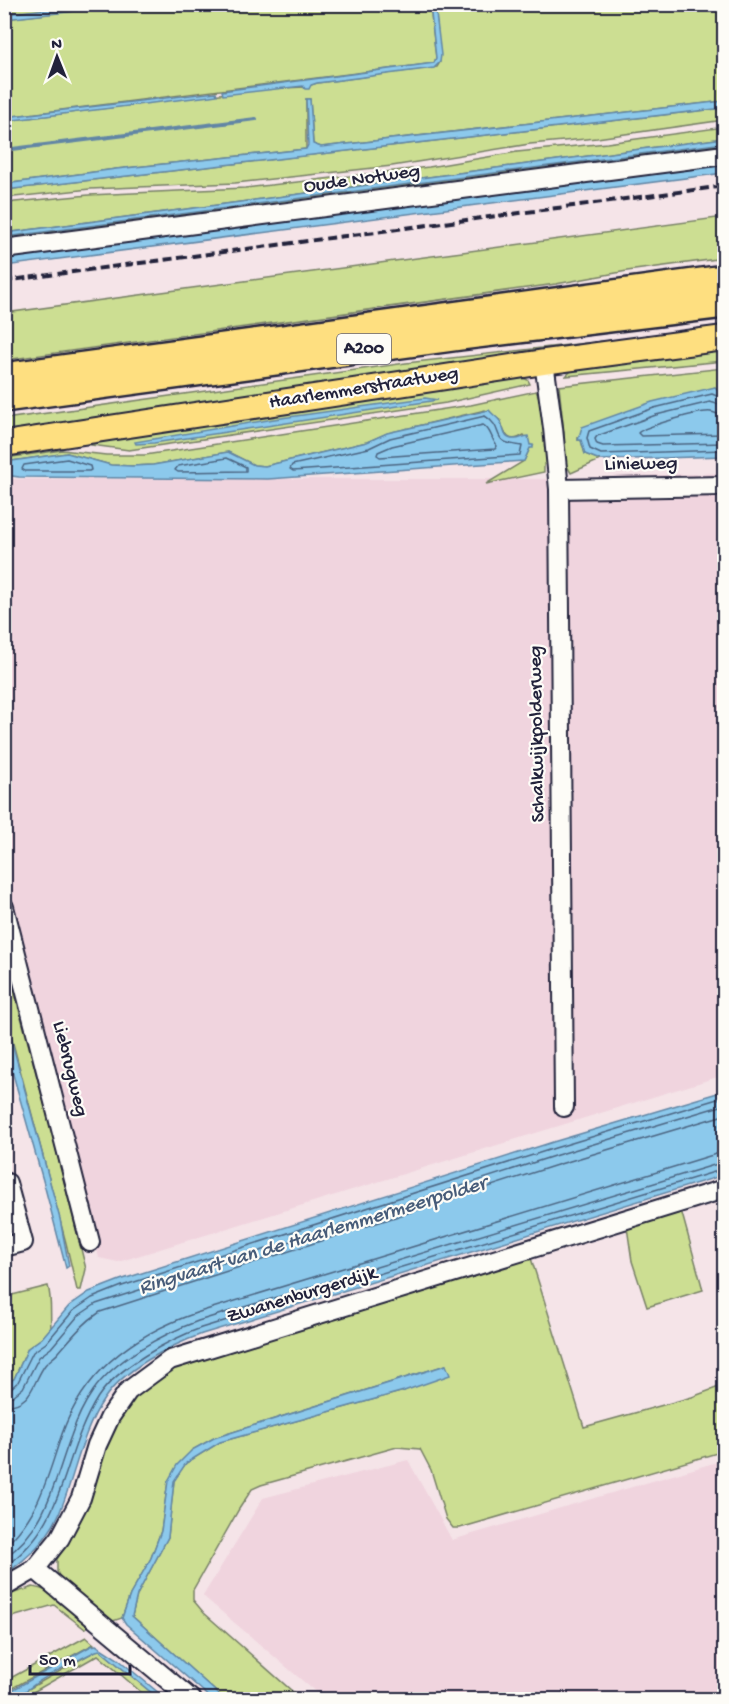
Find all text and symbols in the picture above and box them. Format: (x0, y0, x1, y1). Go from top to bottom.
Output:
north arrow (27, 27, 87, 87)
text: N (51, 36, 63, 55)
street label: Oude Notweg (302, 160, 422, 200)
road number: A200 (337, 334, 391, 364)
street label: Haarlemmerstraatweg (268, 363, 460, 415)
street label: Linieweg (604, 453, 678, 477)
street label: Schalkwijkpolderweg (525, 645, 551, 823)
street label: Liebrugweg (46, 1019, 92, 1119)
water label: Ringvaart van de Haarlemmermeerpolder (136, 1171, 494, 1302)
street label: Zwanenburgerdijk (224, 1262, 382, 1330)
scale bar (30, 1638, 130, 1676)
text: 50 m (39, 1651, 76, 1672)

